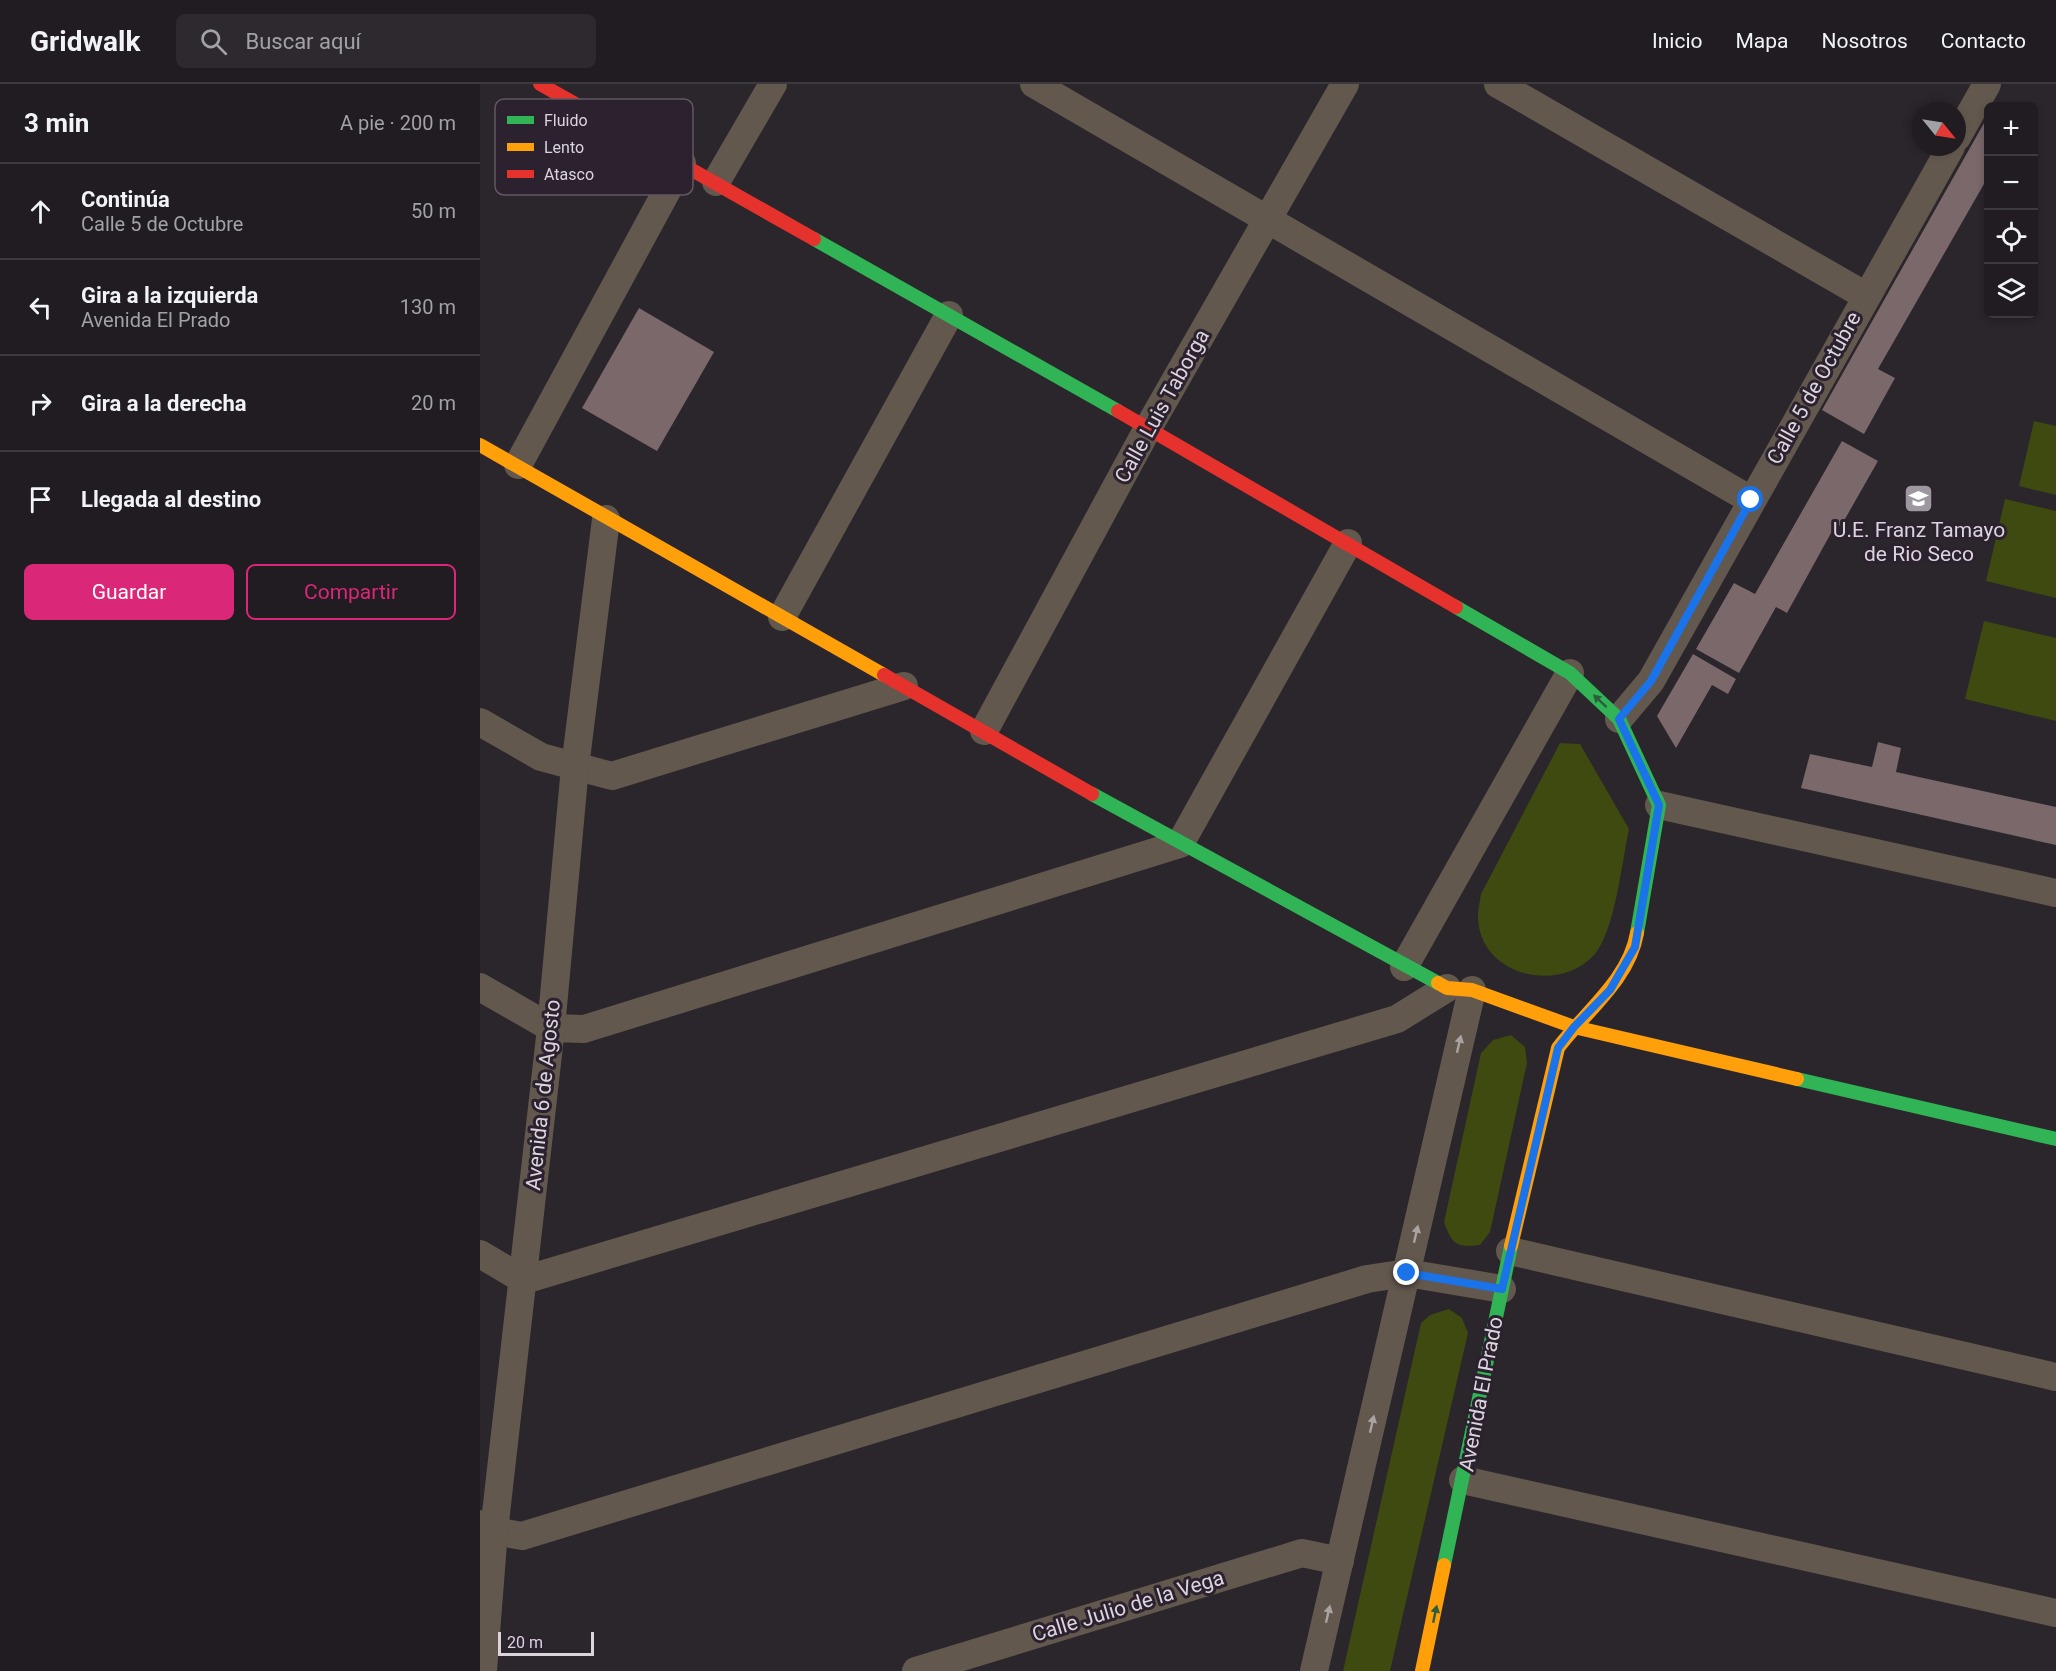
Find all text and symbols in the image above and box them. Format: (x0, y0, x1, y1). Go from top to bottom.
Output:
search box (176, 14, 596, 68)
text: Gridwalk (30, 25, 140, 58)
icon: search (197, 25, 230, 58)
text: Buscar aquí (245, 29, 361, 54)
text: Inicio (1652, 29, 1702, 53)
text: Mapa (1735, 29, 1788, 53)
text: Nosotros (1821, 29, 1908, 53)
text: Contacto (1941, 29, 2026, 53)
legend (495, 99, 693, 195)
north arrow (1912, 102, 1966, 156)
map controls (1984, 102, 2038, 318)
button: + (1984, 102, 2038, 156)
text: 3 min (24, 108, 89, 138)
text: A pie · 200 m (340, 111, 456, 135)
text: Fluido (544, 111, 588, 130)
text: Lento (544, 138, 584, 157)
button: − (1984, 156, 2038, 210)
text: Atasco (544, 165, 594, 184)
text: Continúa (81, 187, 170, 212)
icon: ahead (24, 195, 57, 228)
text: 50 m (411, 199, 456, 223)
button: locate (1984, 210, 2038, 264)
text: Calle 5 de Octubre (81, 212, 243, 236)
button: layers (1984, 264, 2038, 318)
text: Gira a la izquierda (81, 283, 258, 308)
icon: left (24, 291, 57, 324)
text: 130 m (400, 295, 456, 319)
text: Avenida El Prado (81, 308, 231, 332)
street label: Calle 5 de Octubre (1762, 308, 1866, 468)
street label: Calle Luis Taborga (1110, 325, 1214, 487)
icon: right (24, 387, 57, 420)
text: Gira a la derecha (81, 391, 247, 416)
text: 20 m (411, 391, 456, 415)
icon: arrive (24, 483, 57, 516)
school or university icon: U.E. Franz Tamayo de Rio Seco (1903, 483, 1935, 515)
route start (1737, 486, 1763, 512)
text: Llegada al destino (81, 487, 261, 512)
place label: U.E. Franz Tamayo de Rio Seco (1833, 518, 2005, 566)
button: Guardar (24, 564, 234, 620)
button: Compartir (246, 564, 456, 620)
one-way arrow (1592, 694, 1607, 708)
street label: Avenida 6 de Agosto (521, 998, 565, 1192)
one-way arrow (1455, 1035, 1465, 1053)
one-way arrow (1412, 1224, 1421, 1243)
route end (1393, 1259, 1419, 1285)
street label: Avenida El Prado (1454, 1315, 1508, 1473)
one-way arrow (1368, 1414, 1377, 1433)
street label: Calle Julio de la Vega (1029, 1565, 1227, 1647)
one-way arrow (1431, 1604, 1440, 1623)
one-way arrow (1323, 1605, 1333, 1623)
scale bar (498, 1629, 594, 1656)
text: 20 m (507, 1633, 543, 1652)

